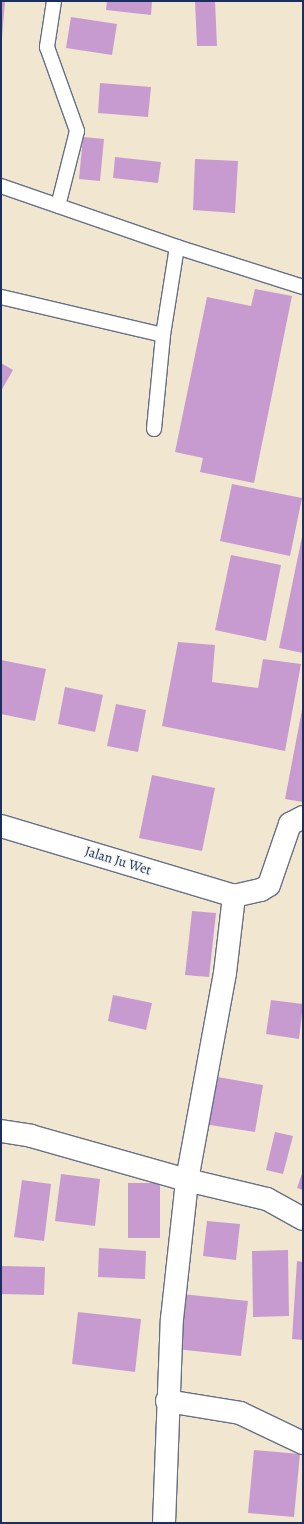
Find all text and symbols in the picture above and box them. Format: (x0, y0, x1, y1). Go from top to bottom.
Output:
street label: Jalan Ju Wet (83, 843, 153, 879)

